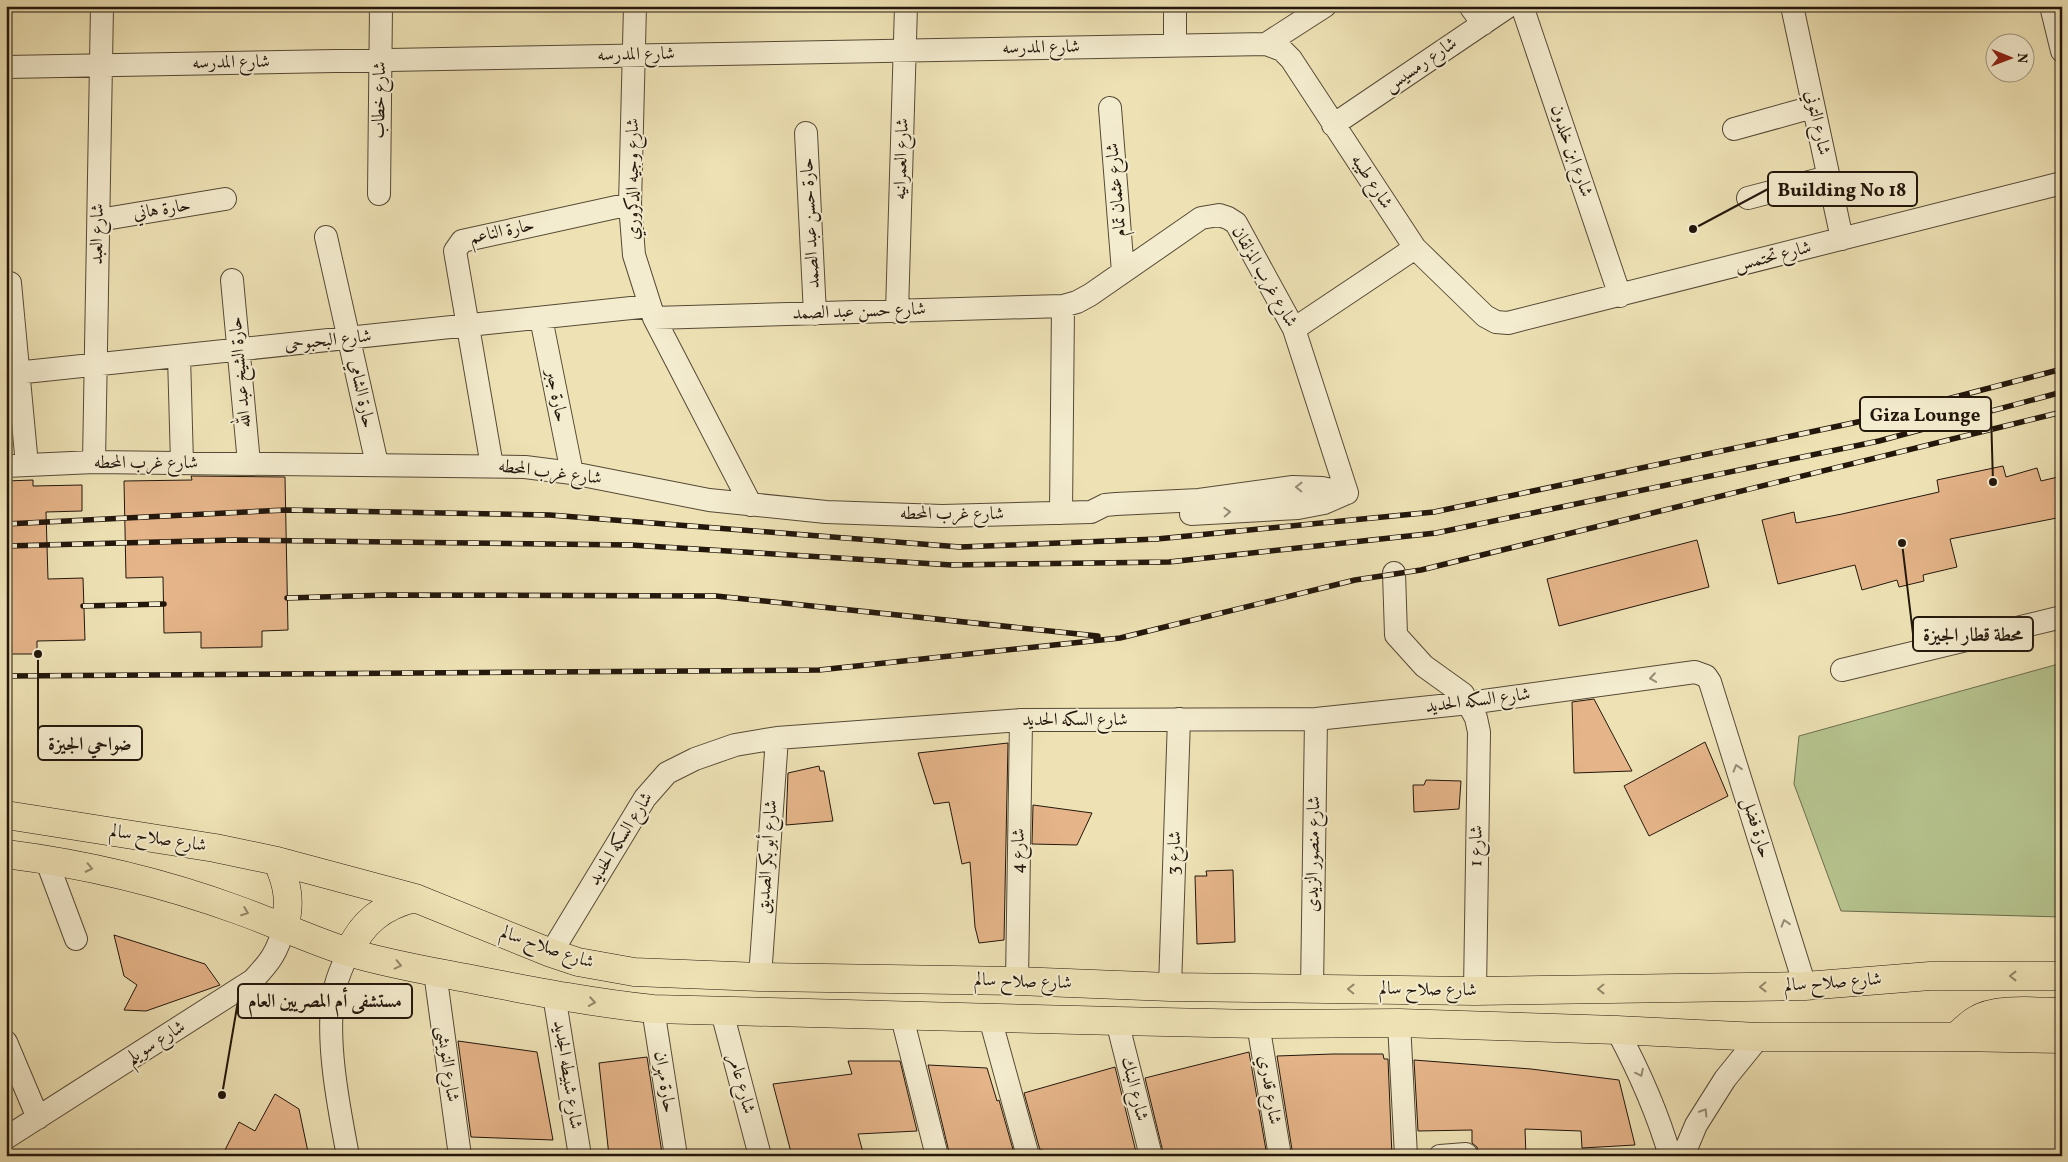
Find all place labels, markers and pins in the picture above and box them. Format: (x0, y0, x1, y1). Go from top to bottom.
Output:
callout: Building No 18 (1768, 172, 1917, 206)
callout: Giza Lounge (1860, 397, 1991, 431)
callout: محطة قطار الجيزة (1913, 617, 2033, 651)
callout: ضواحي الجيزة (38, 726, 142, 760)
callout: مستشفى أم المصريين العام (238, 984, 412, 1018)

